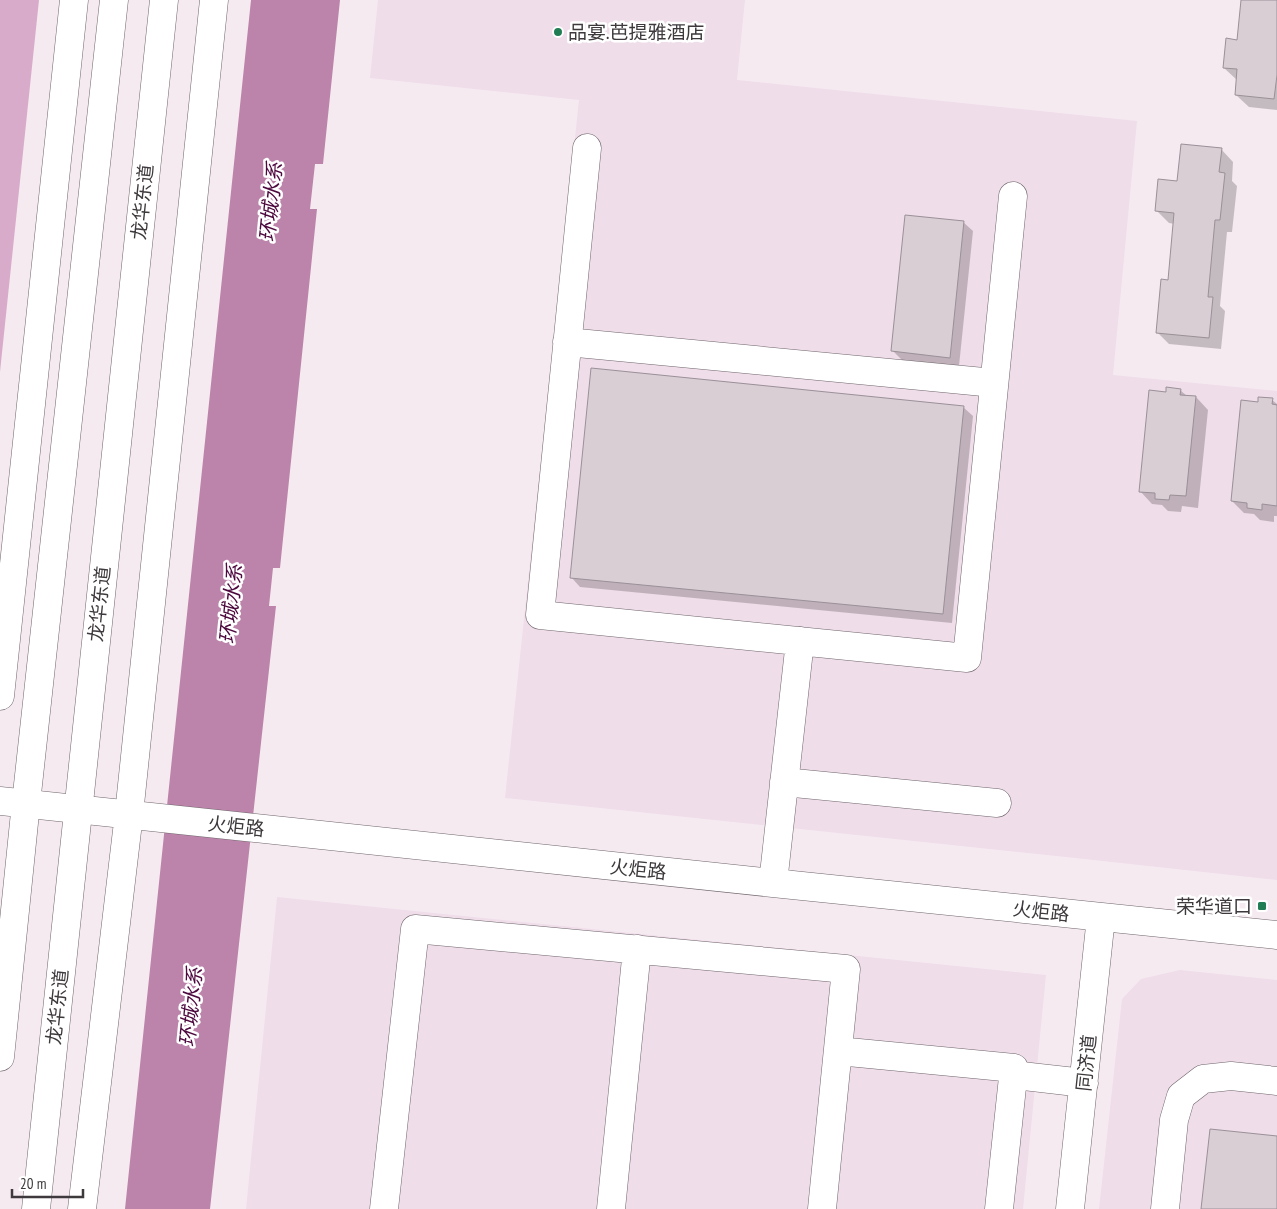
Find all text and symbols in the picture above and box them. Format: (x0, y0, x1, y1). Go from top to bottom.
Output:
place label: 品宴.芭提雅酒店 (568, 20, 704, 44)
marker: 品宴.芭提雅酒店 (552, 26, 564, 38)
water label: 环城水系 (254, 160, 288, 243)
street label: 龙华东道 (126, 163, 158, 241)
water label: 环城水系 (214, 562, 248, 645)
street label: 龙华东道 (83, 565, 115, 643)
street label: 火炬路 (206, 811, 266, 841)
street label: 火炬路 (608, 854, 668, 884)
place label: 荣华道口 (1176, 894, 1252, 918)
street label: 火炬路 (1011, 896, 1071, 926)
marker: 荣华道口 (1256, 900, 1268, 912)
water label: 环城水系 (174, 965, 208, 1048)
street label: 龙华东道 (41, 968, 73, 1046)
street label: 同济道 (1071, 1033, 1101, 1093)
scale bar (12, 1166, 84, 1198)
text: 20 m (20, 1174, 46, 1193)

